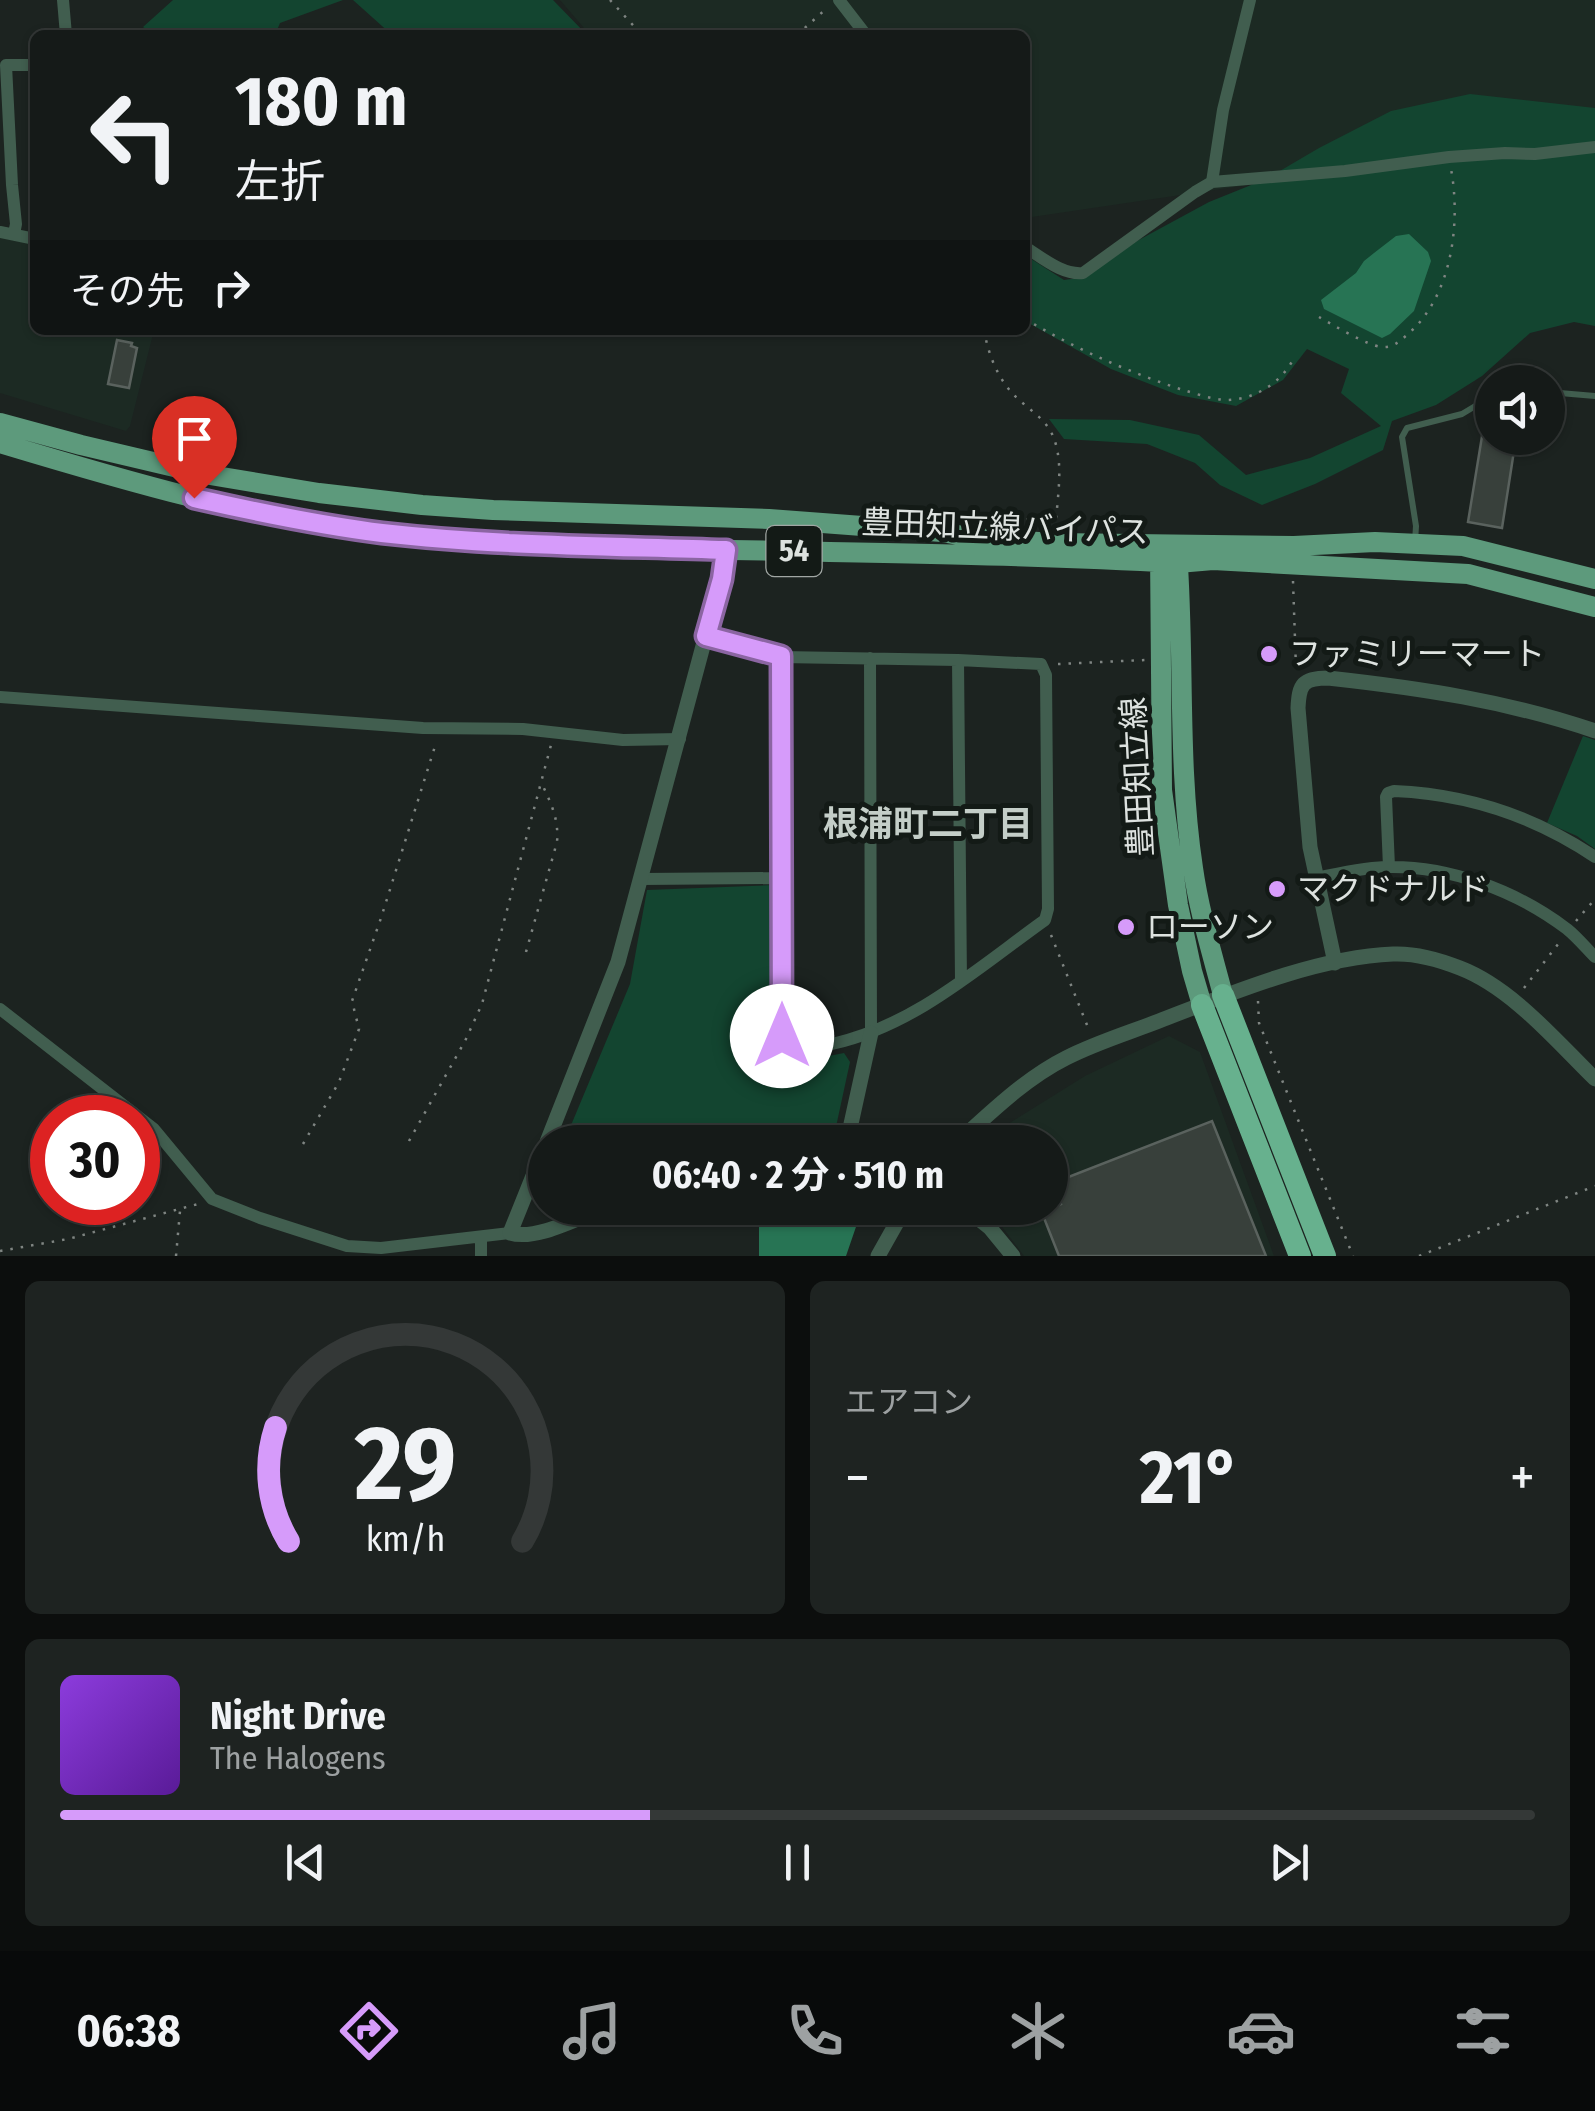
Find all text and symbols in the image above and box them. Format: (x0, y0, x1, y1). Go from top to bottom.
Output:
text: 180 m (235, 60, 408, 144)
icon: left (70, 70, 200, 200)
text: 左折 (235, 155, 325, 209)
icon: right (204, 260, 259, 315)
text: その先 (70, 268, 184, 314)
map controls (1475, 365, 1565, 455)
button: sound (1475, 365, 1565, 455)
pin (152, 396, 237, 499)
icon: arrive (167, 411, 222, 466)
street label: 豊田知立線バイパス (861, 503, 1149, 551)
road number: 54 (766, 526, 822, 576)
place label: ファミリーマート (1289, 635, 1545, 673)
marker: ファミリーマート (1258, 643, 1280, 665)
street label: 豊田知立線 (1114, 696, 1160, 858)
district label: 根浦町二丁目 (823, 803, 1033, 845)
place label: マクドナルド (1297, 870, 1489, 908)
marker: マクドナルド (1266, 878, 1288, 900)
place label: ローソン (1146, 908, 1274, 946)
marker: ローソン (1115, 916, 1137, 938)
position arrow (730, 984, 834, 1088)
speed limit sign: 30 (30, 1095, 160, 1225)
text: 06:40 · 2 分 · 510 m (652, 1152, 944, 1198)
text: エアコン (845, 1383, 973, 1421)
text: 29 (353, 1402, 456, 1527)
text: 21° (1140, 1433, 1240, 1523)
text: − (845, 1445, 870, 1511)
text: + (1510, 1445, 1535, 1511)
text: km/h (365, 1518, 445, 1560)
text: Night Drive (210, 1693, 386, 1739)
text: The Halogens (210, 1739, 386, 1777)
icon: previous (278, 1835, 333, 1890)
icon: pause (770, 1835, 825, 1890)
icon: next (1262, 1835, 1317, 1890)
icon: directions (334, 1996, 404, 2066)
icon: music (557, 1996, 627, 2066)
icon: phone (780, 1996, 850, 2066)
icon: climate (1003, 1996, 1073, 2066)
icon: car (1226, 1996, 1296, 2066)
icon: filters (1448, 1996, 1518, 2066)
text: 06:38 (76, 2004, 181, 2058)

